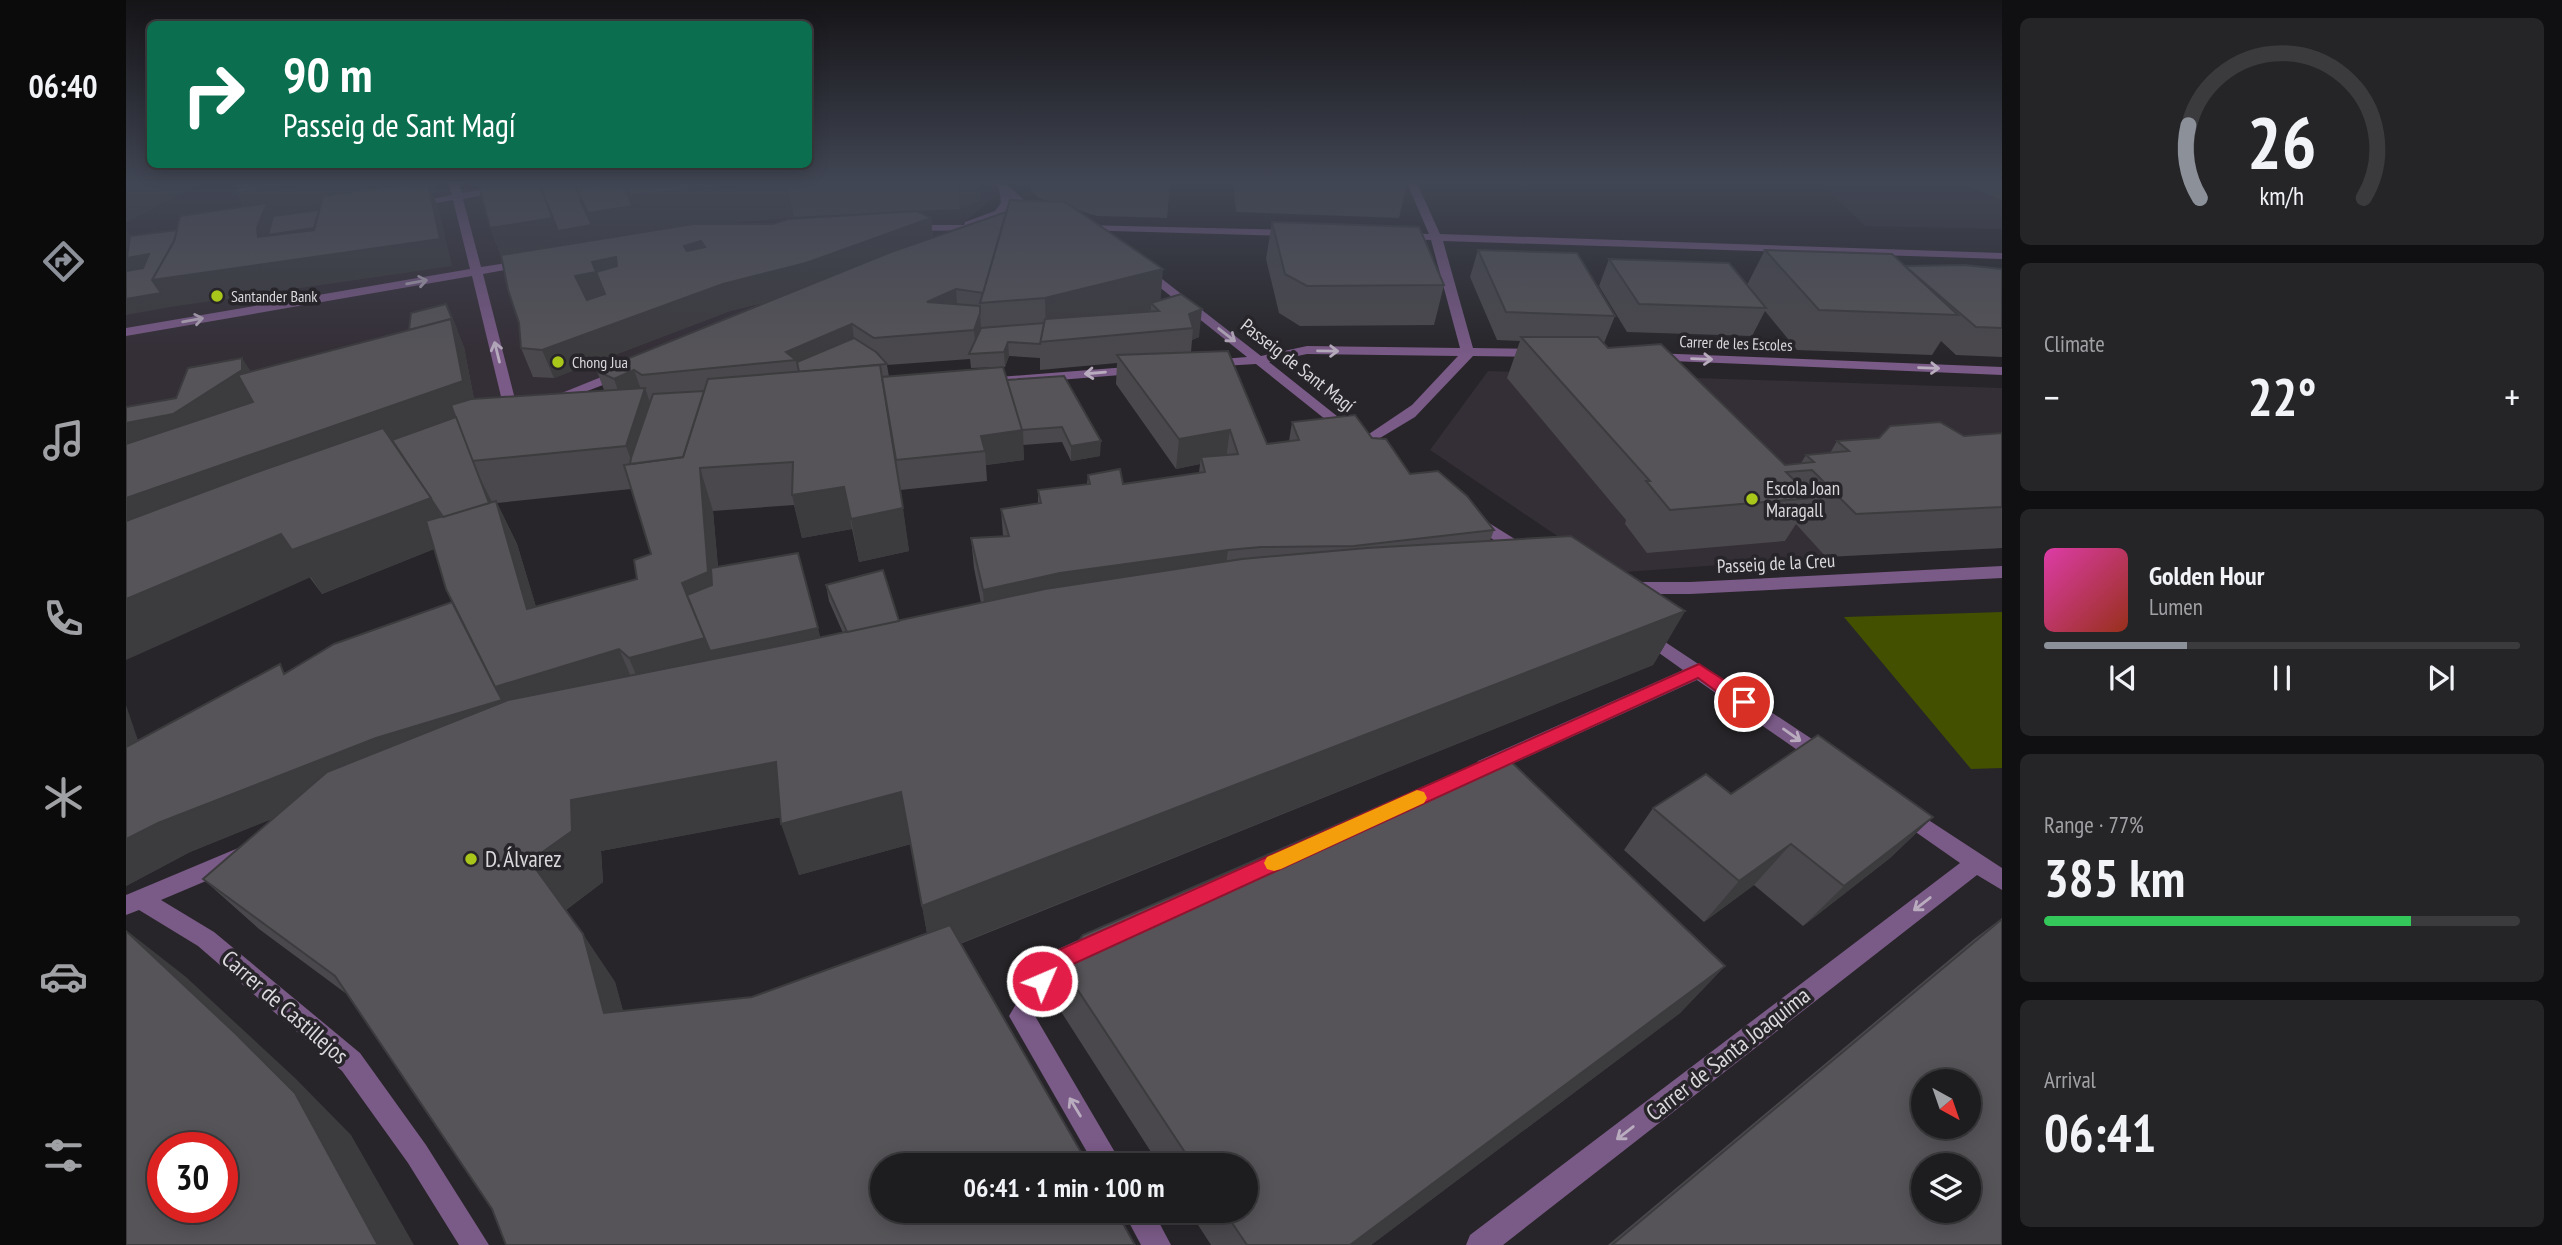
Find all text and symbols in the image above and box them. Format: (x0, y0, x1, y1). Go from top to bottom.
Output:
text: 90 m (283, 42, 372, 106)
icon: right (168, 49, 259, 140)
text: 06:40 (28, 65, 98, 107)
text: 26 (2247, 94, 2317, 188)
text: Passeig de Sant Magí (283, 104, 516, 146)
text: km/h (2260, 180, 2304, 212)
icon: directions (39, 237, 88, 286)
one-way arrow (405, 274, 428, 288)
place label: Santander Bank (231, 286, 318, 306)
marker: Santander Bank (209, 288, 225, 304)
one-way arrow (181, 313, 204, 326)
street label: Passeig de Sant Magí (1236, 313, 1360, 417)
one-way arrow (1217, 327, 1235, 342)
text: Climate (2044, 329, 2105, 358)
street label: Carrer de les Escoles (1679, 331, 1793, 355)
one-way arrow (490, 341, 503, 364)
one-way arrow (1316, 344, 1339, 358)
place label: Chong Jua (572, 352, 628, 372)
one-way arrow (1690, 353, 1713, 366)
marker: Chong Jua (550, 354, 566, 370)
one-way arrow (1917, 362, 1940, 375)
text: 22° (2248, 363, 2316, 430)
one-way arrow (1084, 367, 1107, 380)
text: − (2044, 372, 2060, 421)
text: + (2504, 372, 2520, 421)
icon: music (39, 416, 88, 465)
place label: Escola Joan Maragall (1766, 476, 1840, 522)
marker: Escola Joan Maragall (1744, 491, 1760, 507)
street label: Passeig de la Creu (1716, 548, 1836, 578)
text: Golden Hour (2149, 559, 2264, 592)
text: Lumen (2149, 592, 2203, 621)
icon: phone (39, 594, 88, 643)
icon: previous (2104, 659, 2142, 697)
icon: pause (2263, 659, 2301, 697)
icon: next (2422, 659, 2460, 697)
pin (1714, 672, 1774, 732)
icon: arrive (1725, 683, 1763, 721)
one-way arrow (1782, 728, 1801, 742)
icon: climate (39, 773, 88, 822)
text: Range · 77% (2044, 810, 2144, 839)
place label: D. Álvarez (485, 844, 562, 873)
text: 385 km (2044, 844, 2185, 911)
marker: D. Álvarez (463, 851, 479, 867)
one-way arrow (1913, 897, 1932, 912)
street label: Carrer de Castillejos (216, 944, 355, 1070)
position arrow (1005, 944, 1079, 1018)
icon: car (39, 952, 88, 1001)
street label: Carrer de Santa Joaquima (1640, 981, 1816, 1127)
text: Arrival (2044, 1065, 2096, 1094)
north arrow (1911, 1069, 1981, 1139)
map controls (1911, 1069, 1981, 1223)
one-way arrow (1068, 1097, 1082, 1117)
text: 06:41 (2044, 1099, 2156, 1166)
one-way arrow (1617, 1126, 1635, 1141)
icon: filters (39, 1131, 88, 1180)
speed limit sign: 30 (147, 1132, 238, 1223)
button: layers (1911, 1153, 1981, 1223)
text: 06:41 · 1 min · 100 m (964, 1171, 1164, 1204)

